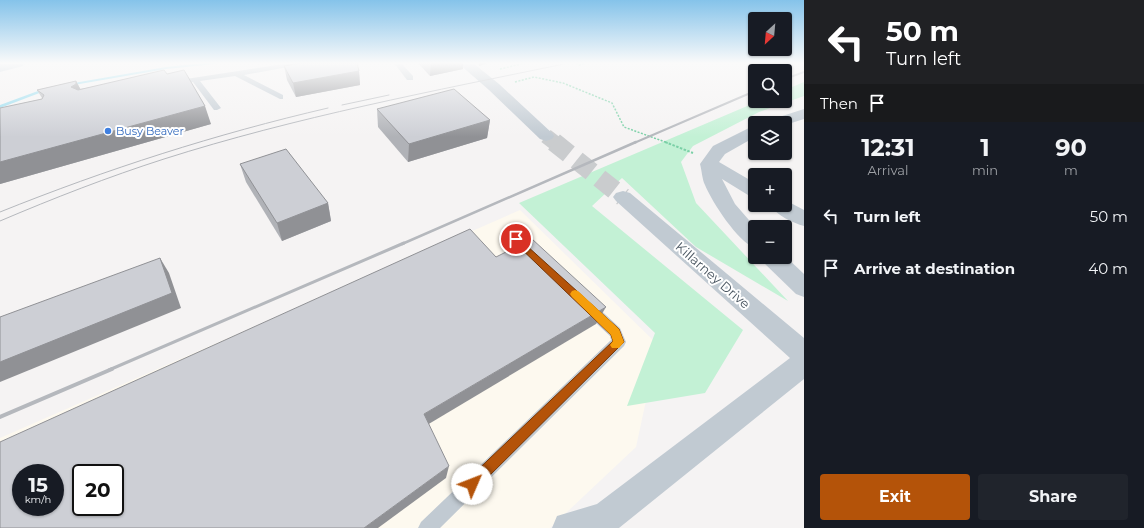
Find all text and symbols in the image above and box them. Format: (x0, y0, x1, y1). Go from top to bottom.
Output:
north arrow (748, 12, 792, 56)
map controls (748, 12, 792, 264)
text: 50 m (886, 14, 959, 48)
icon: left (820, 16, 872, 68)
text: Turn left (886, 48, 961, 70)
button: search (748, 64, 792, 108)
icon: arrive (866, 92, 888, 114)
text: Then (820, 94, 858, 113)
button: layers (748, 116, 792, 160)
place label: Busy Beaver (116, 124, 184, 138)
marker: Busy Beaver (103, 126, 113, 136)
text: 12:31 (861, 133, 915, 162)
text: 1 (980, 133, 990, 162)
text: 90 (1055, 133, 1087, 162)
text: Arrival (867, 162, 908, 178)
text: min (972, 162, 998, 178)
text: m (1064, 162, 1078, 178)
button: + (748, 168, 792, 212)
icon: left (820, 205, 842, 227)
text: Turn left (854, 207, 921, 226)
text: 50 m (1090, 207, 1128, 226)
button: − (748, 220, 792, 264)
pin (499, 222, 533, 256)
icon: arrive (505, 228, 527, 250)
street label: Killarney Drive (672, 238, 754, 312)
icon: arrive (820, 257, 842, 279)
text: Arrive at destination (854, 259, 1015, 278)
text: 40 m (1088, 259, 1128, 278)
position arrow (451, 463, 493, 505)
speed limit sign: 20 (72, 464, 124, 516)
text: 15 (28, 473, 48, 497)
button: Exit (820, 474, 970, 520)
button: Share (978, 474, 1128, 520)
text: km/h (25, 493, 51, 506)

